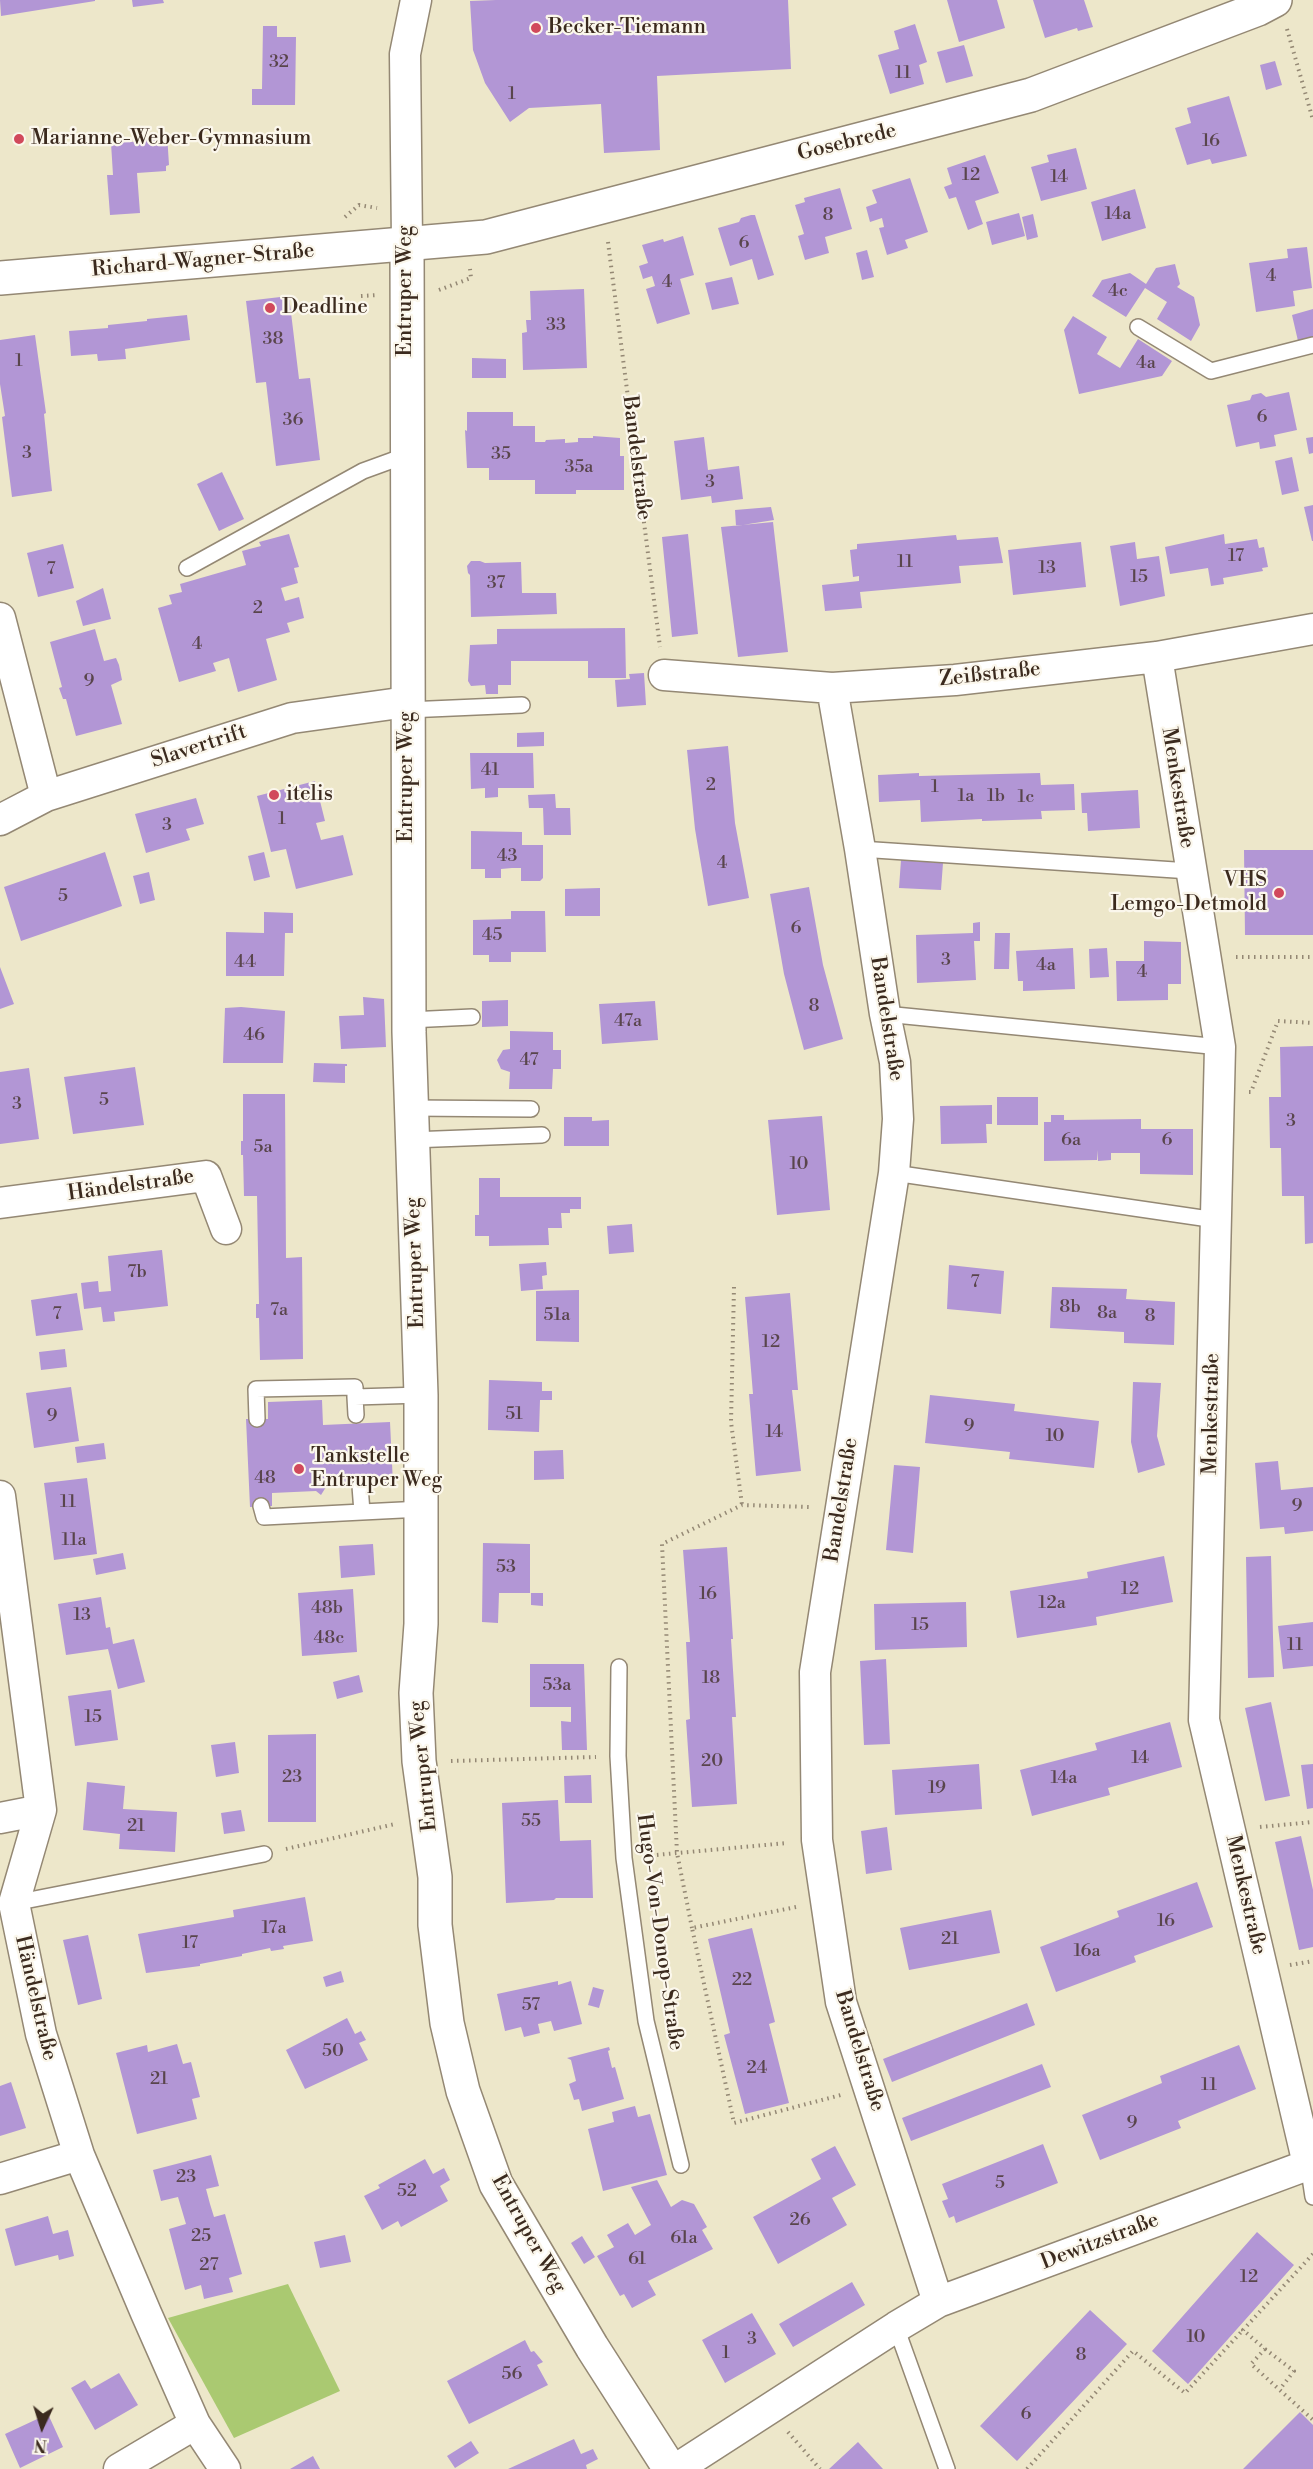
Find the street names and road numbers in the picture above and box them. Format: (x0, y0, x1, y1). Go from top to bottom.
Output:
street label: Gosebrede (795, 119, 899, 167)
street label: Entruper Weg (393, 225, 419, 357)
street label: Richard-Wagner-Straße (91, 239, 315, 283)
street label: Bandelstraße (616, 394, 656, 522)
street label: Zeißstraße (938, 657, 1042, 693)
street label: Entruper Weg (394, 711, 420, 843)
street label: Slavertrift (148, 720, 250, 774)
street label: Menkestraße (1155, 726, 1199, 850)
street label: Bandelstraße (864, 955, 908, 1083)
street label: Händelstraße (66, 1165, 196, 1207)
street label: Entruper Weg (401, 1197, 431, 1329)
street label: Menkestraße (1198, 1353, 1226, 1475)
street label: Bandelstraße (820, 1436, 864, 1564)
street label: Entruper Weg (405, 1699, 443, 1833)
street label: Hugo-Von-Donop-Straße (630, 1812, 688, 2052)
street label: Menkestraße (1219, 1833, 1271, 1957)
street label: Händelstraße (8, 1933, 62, 2063)
street label: Bandelstraße (829, 1987, 889, 2115)
street label: Entruper Weg (485, 2170, 571, 2298)
street label: Dewitzstraße (1037, 2208, 1163, 2276)

